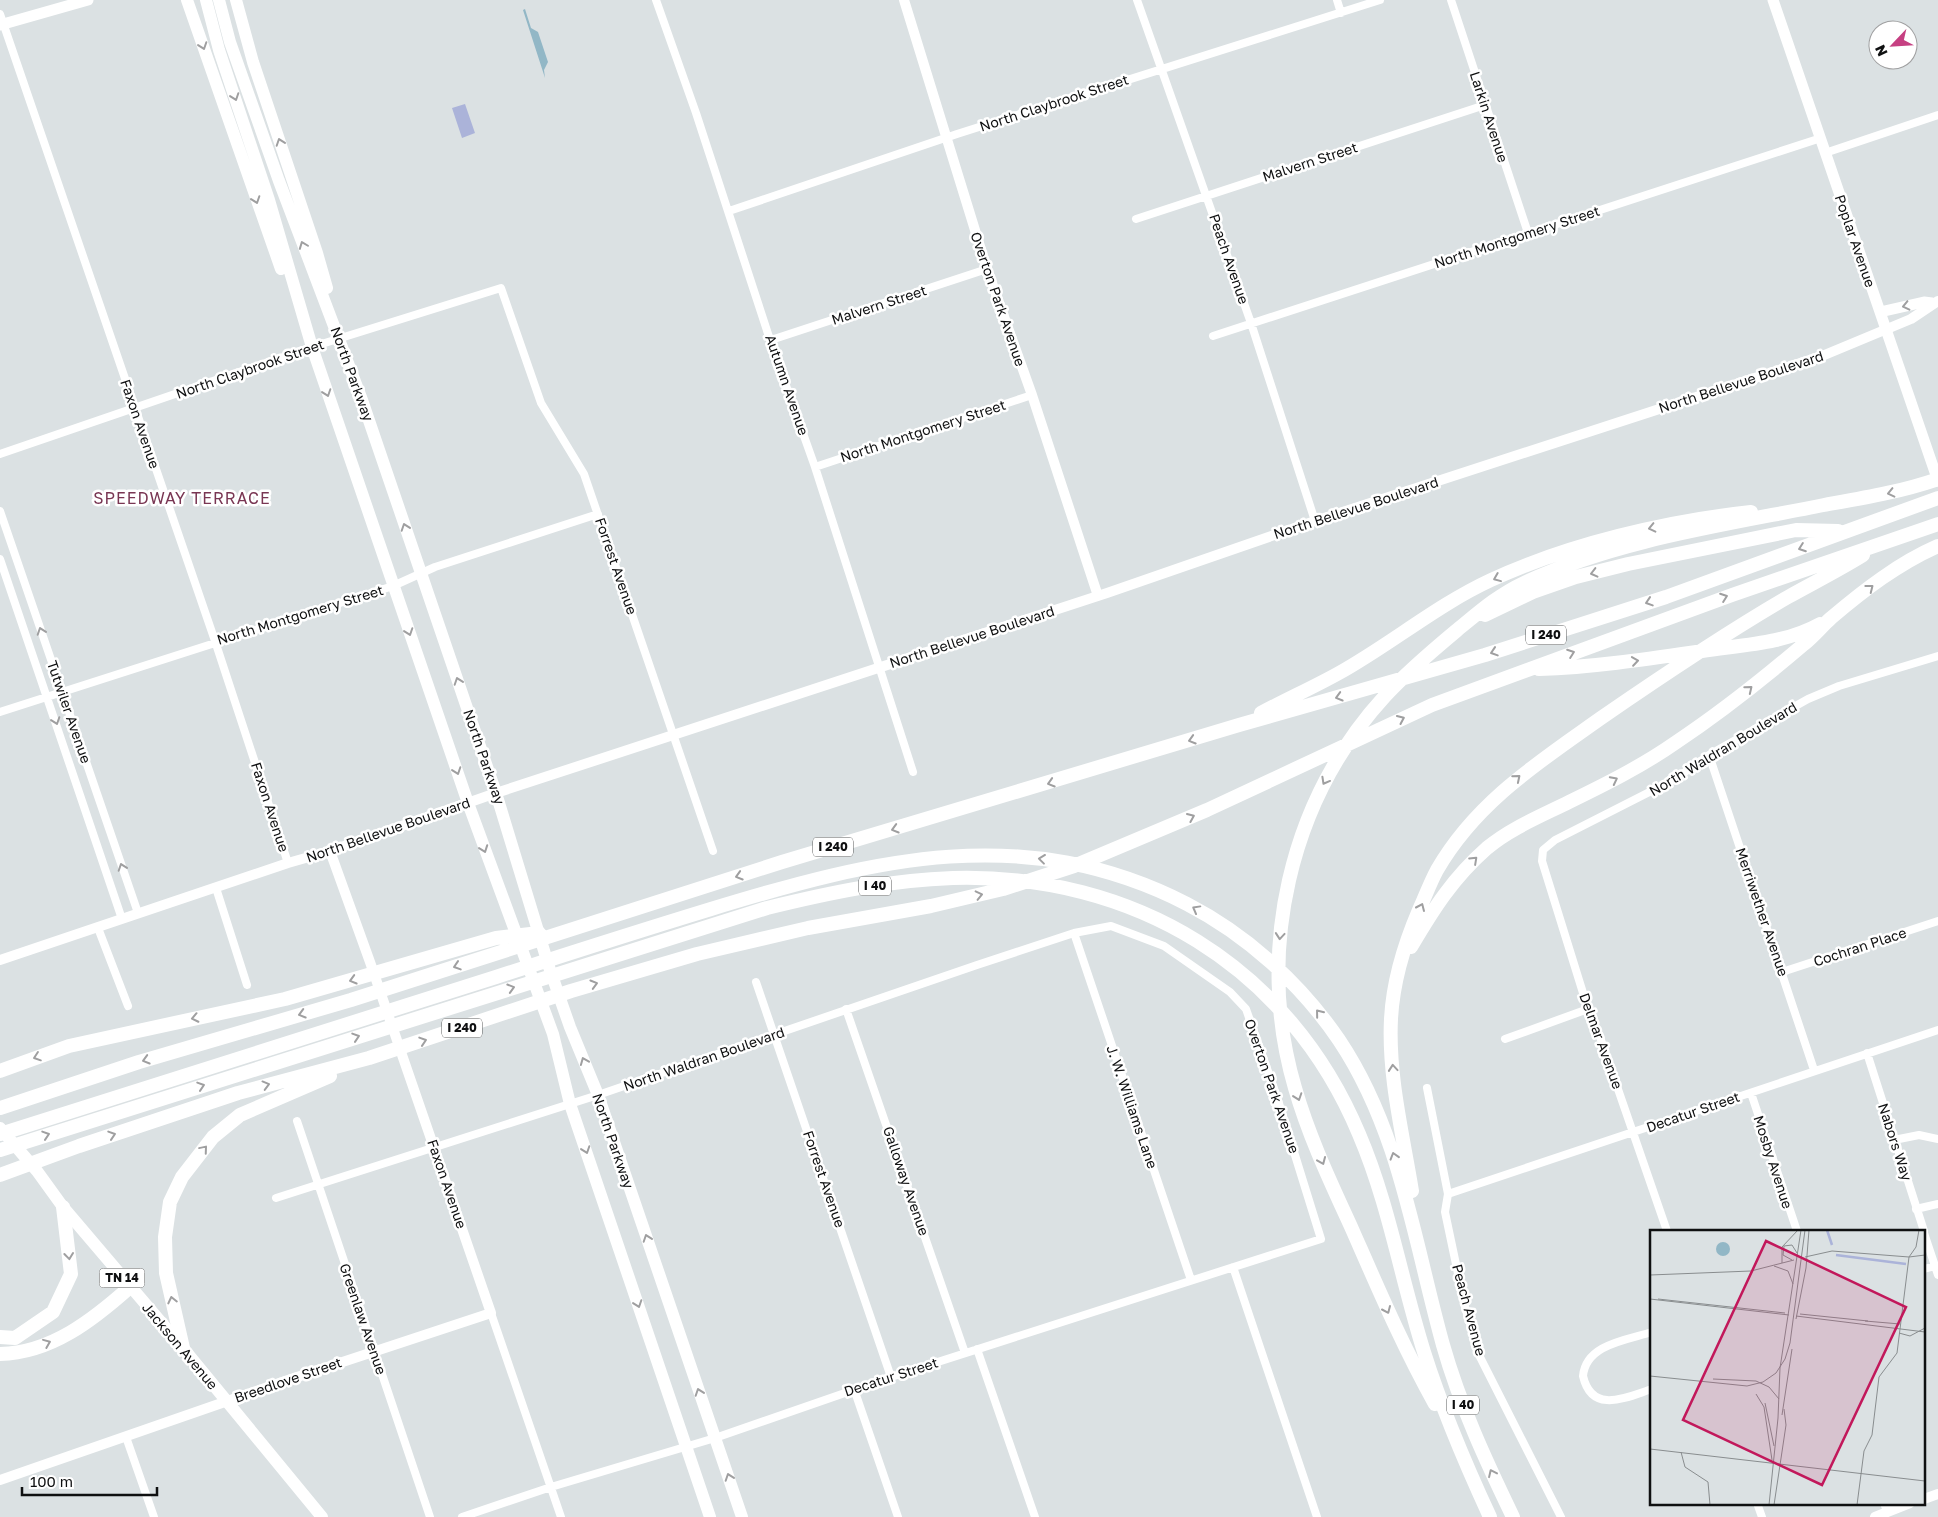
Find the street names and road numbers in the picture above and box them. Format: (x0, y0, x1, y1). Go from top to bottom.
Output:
street label: Larkin Avenue (1467, 69, 1512, 164)
street label: North Claybrook Street (977, 70, 1130, 135)
street label: Malvern Street (1260, 138, 1359, 185)
street label: Poplar Avenue (1832, 192, 1879, 289)
street label: North Montgomery Street (1432, 202, 1602, 271)
street label: Peach Avenue (1206, 212, 1253, 306)
street label: Overton Park Avenue (967, 229, 1029, 368)
street label: Malvern Street (829, 281, 928, 328)
street label: North Parkway (327, 324, 378, 424)
street label: Autumn Avenue (762, 332, 813, 438)
street label: North Claybrook Street (174, 335, 326, 402)
street label: North Bellevue Boulevard (1656, 347, 1825, 416)
street label: Faxon Avenue (117, 377, 164, 471)
street label: North Montgomery Street (838, 396, 1008, 465)
street label: North Bellevue Boulevard (1271, 473, 1440, 542)
street label: Forrest Avenue (592, 515, 641, 617)
street label: North Montgomery Street (215, 581, 385, 648)
street label: North Bellevue Boulevard (887, 602, 1056, 671)
road number: I 240 (1526, 626, 1566, 644)
street label: Tutwiler Avenue (44, 658, 95, 765)
street label: North Waldran Boulevard (1646, 698, 1800, 799)
street label: North Parkway (460, 707, 509, 807)
street label: Faxon Avenue (248, 760, 293, 854)
street label: North Bellevue Boulevard (304, 793, 472, 866)
road number: I 240 (813, 838, 853, 856)
street label: Merriwether Avenue (1732, 845, 1792, 978)
road number: I 40 (859, 876, 891, 896)
street label: Cochran Place (1811, 923, 1909, 970)
street label: Delmar Avenue (1576, 990, 1627, 1091)
street label: Overton Park Avenue (1241, 1016, 1303, 1155)
road number: I 240 (442, 1018, 482, 1038)
street label: North Waldran Boulevard (621, 1023, 787, 1094)
street label: J. W. Williams Lane (1103, 1043, 1162, 1171)
street label: Decatur Street (1644, 1088, 1742, 1135)
street label: North Parkway (589, 1091, 638, 1191)
street label: Nabors Way (1875, 1101, 1916, 1183)
street label: Mosby Avenue (1750, 1113, 1797, 1211)
street label: Galloway Avenue (880, 1124, 933, 1238)
street label: Forrest Avenue (800, 1128, 849, 1230)
street label: Faxon Avenue (424, 1137, 471, 1231)
street label: Greenlaw Avenue (336, 1261, 390, 1377)
street label: Peach Avenue (1449, 1262, 1490, 1358)
road number: TN 14 (100, 1268, 144, 1288)
street label: Jackson Avenue (139, 1299, 222, 1393)
street label: Breedlove Street (232, 1353, 344, 1406)
street label: Decatur Street (842, 1353, 940, 1400)
road number: I 40 (1447, 1396, 1479, 1414)

